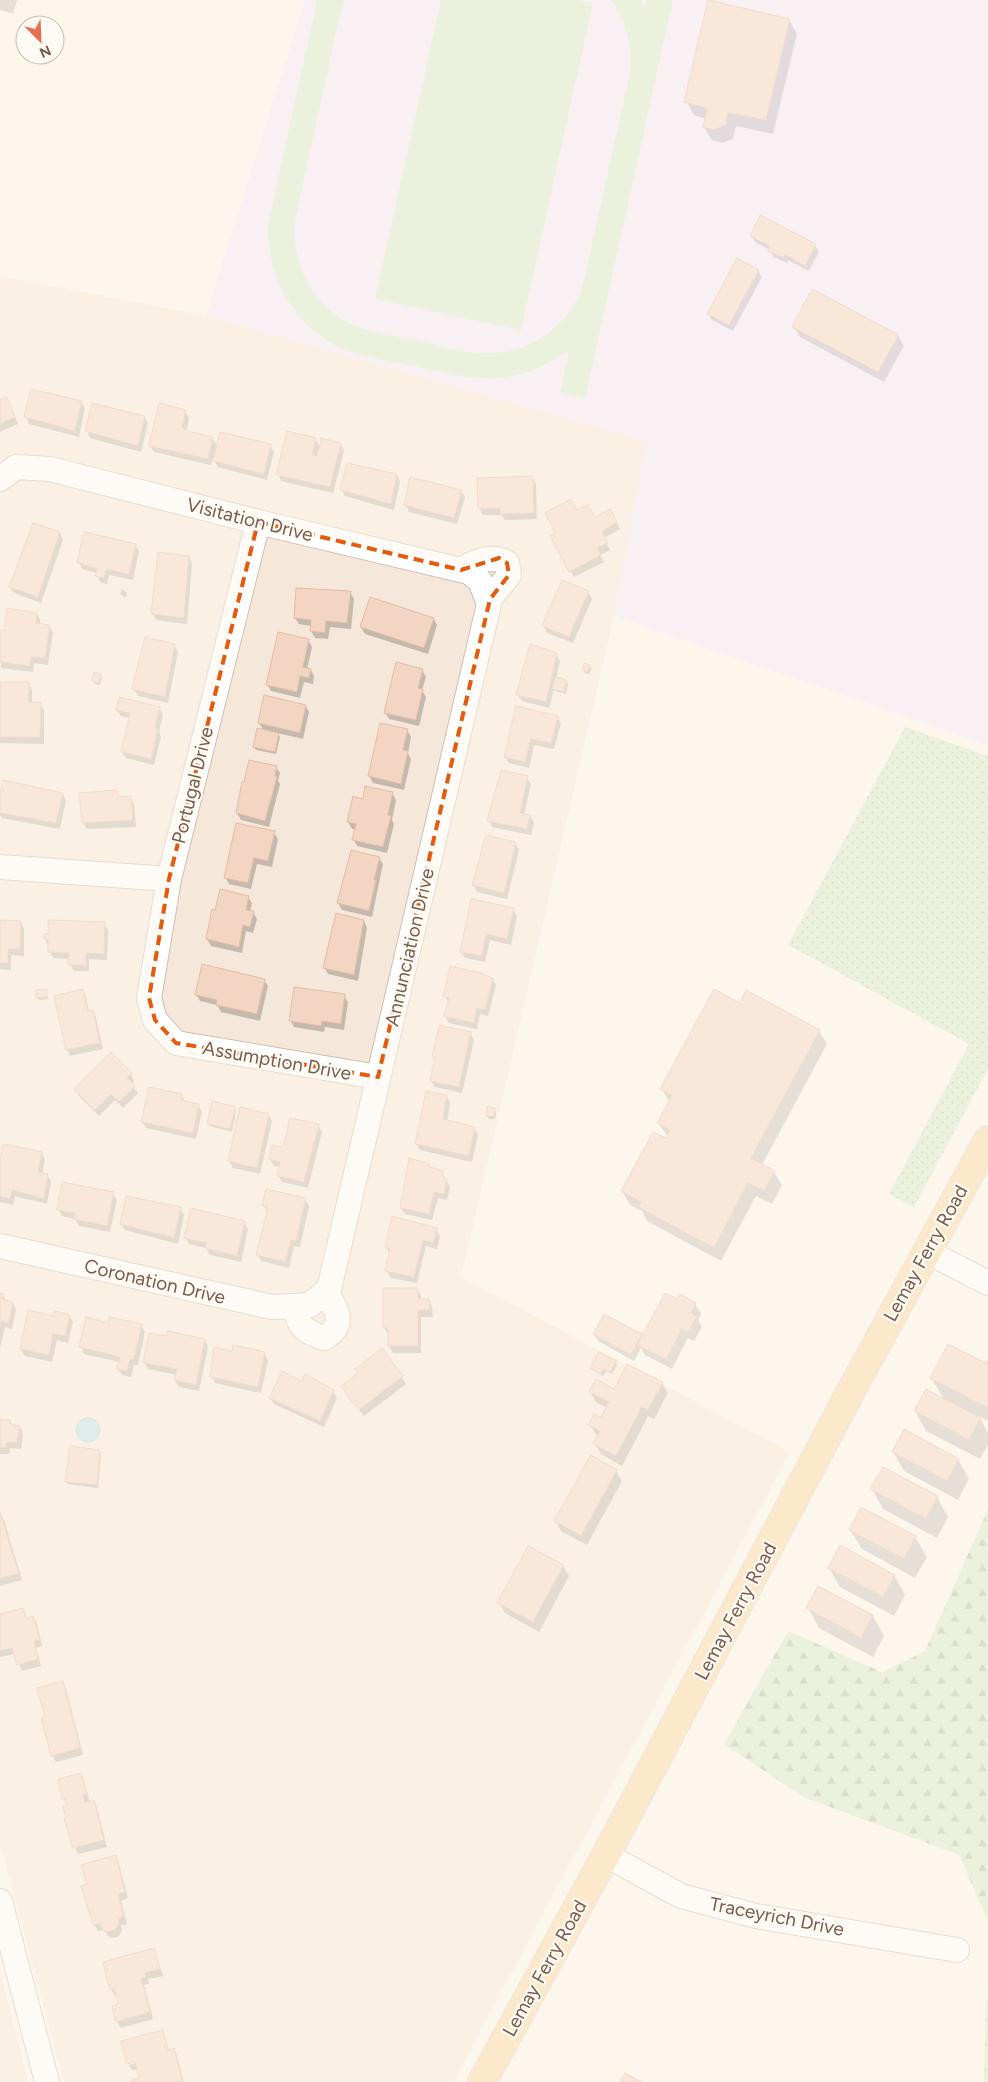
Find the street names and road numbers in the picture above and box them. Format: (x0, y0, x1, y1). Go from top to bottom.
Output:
street label: Visitation Drive (184, 493, 315, 546)
street label: Portugal Drive (167, 724, 218, 846)
street label: Annunciation Drive (380, 866, 439, 1028)
street label: Assumption Drive (201, 1036, 353, 1085)
street label: Lemay Ferry Road (878, 1181, 972, 1326)
street label: Coronation Drive (82, 1254, 228, 1309)
street label: Lemay Ferry Road (689, 1539, 781, 1684)
street label: Traceyrich Drive (708, 1892, 846, 1941)
street label: Lemay Ferry Road (497, 1896, 591, 2041)

